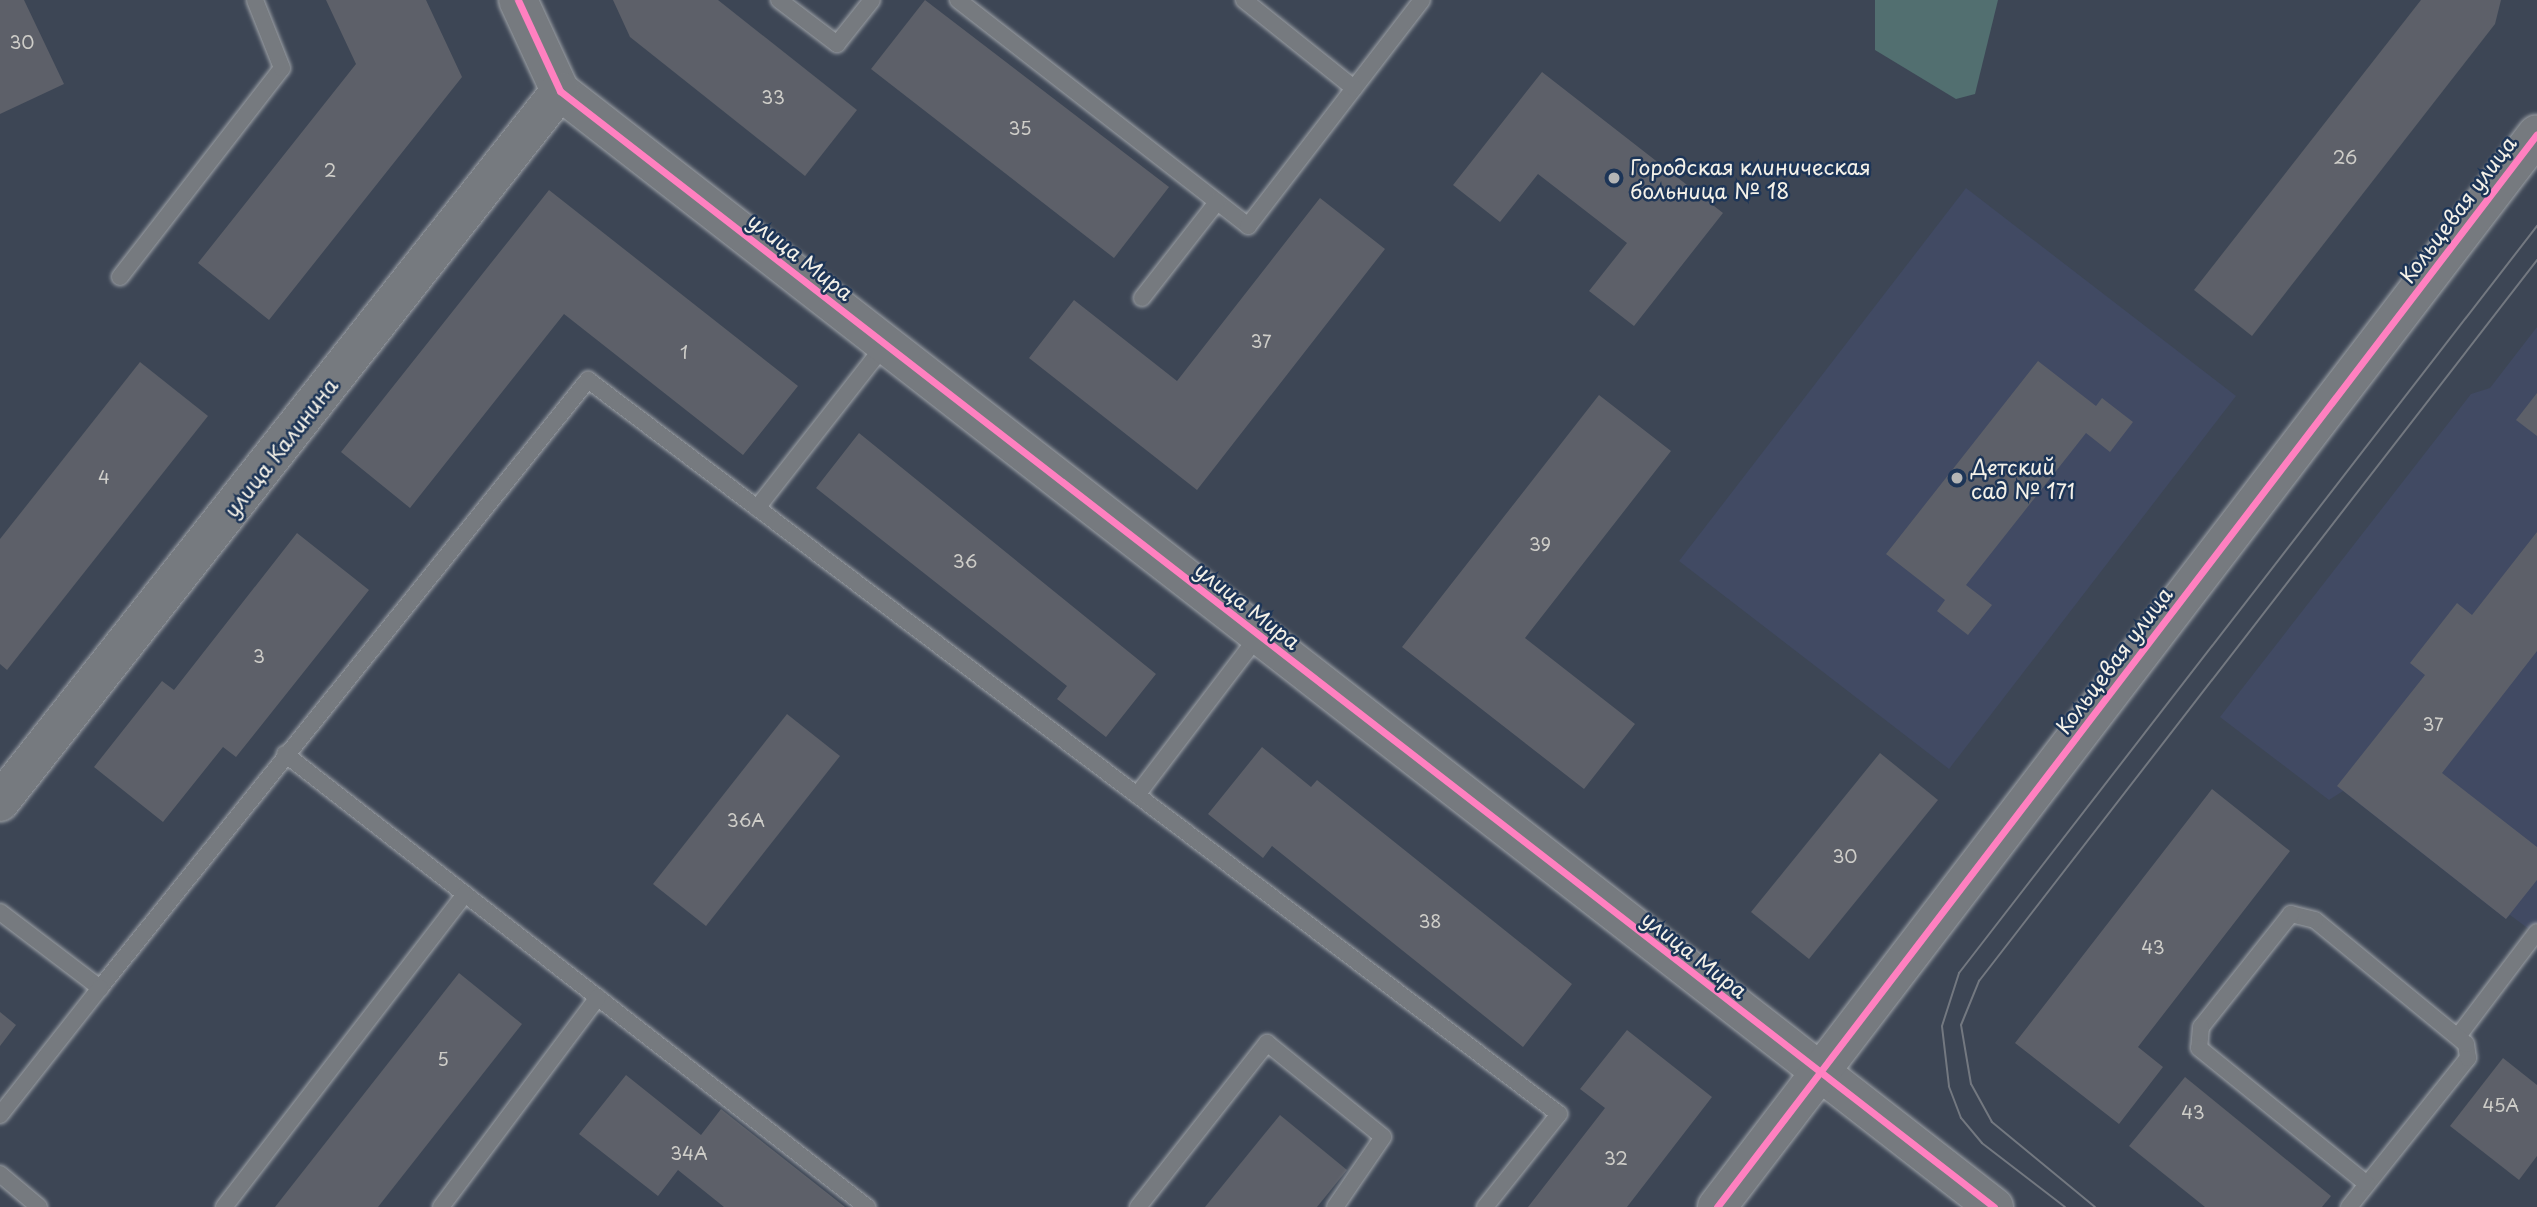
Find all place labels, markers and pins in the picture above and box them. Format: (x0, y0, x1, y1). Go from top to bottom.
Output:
place label: Городская клиническая больница № 18 (1630, 153, 1872, 203)
marker: Городская клиническая больница № 18 (1604, 168, 1624, 188)
place label: Детский сад № 171 (1971, 453, 2075, 503)
marker: Детский сад № 171 (1949, 470, 1965, 486)

